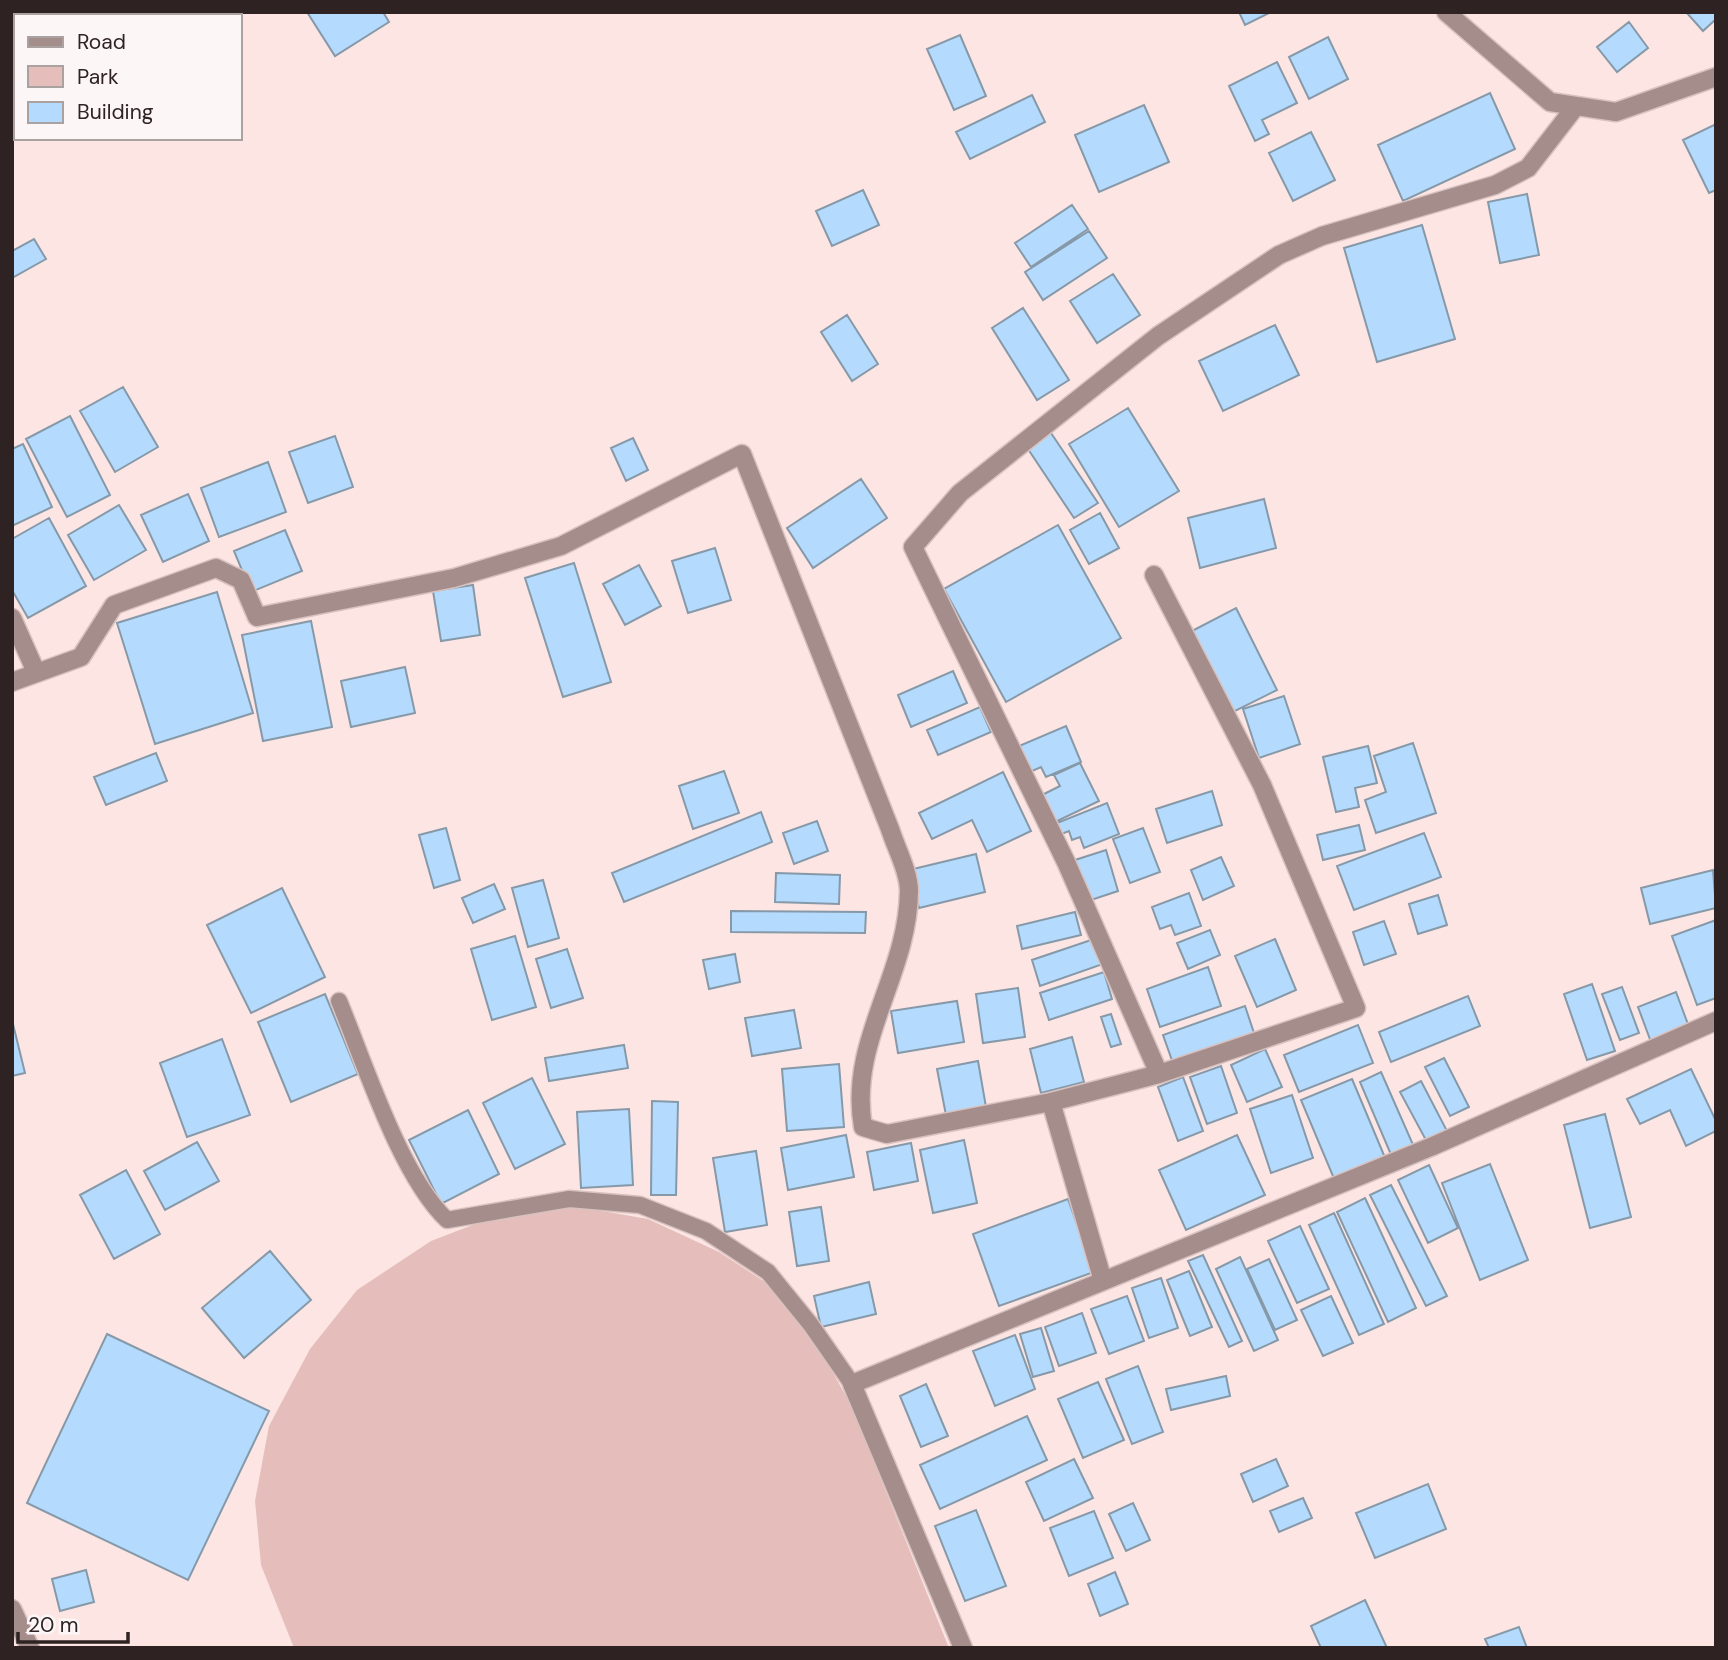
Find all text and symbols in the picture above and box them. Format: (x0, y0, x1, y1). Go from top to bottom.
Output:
legend (14, 14, 242, 140)
text: Road (77, 28, 126, 56)
text: Park (77, 63, 119, 91)
text: Building (77, 98, 154, 126)
scale bar (18, 1600, 128, 1644)
text: 20 m (28, 1611, 79, 1639)

